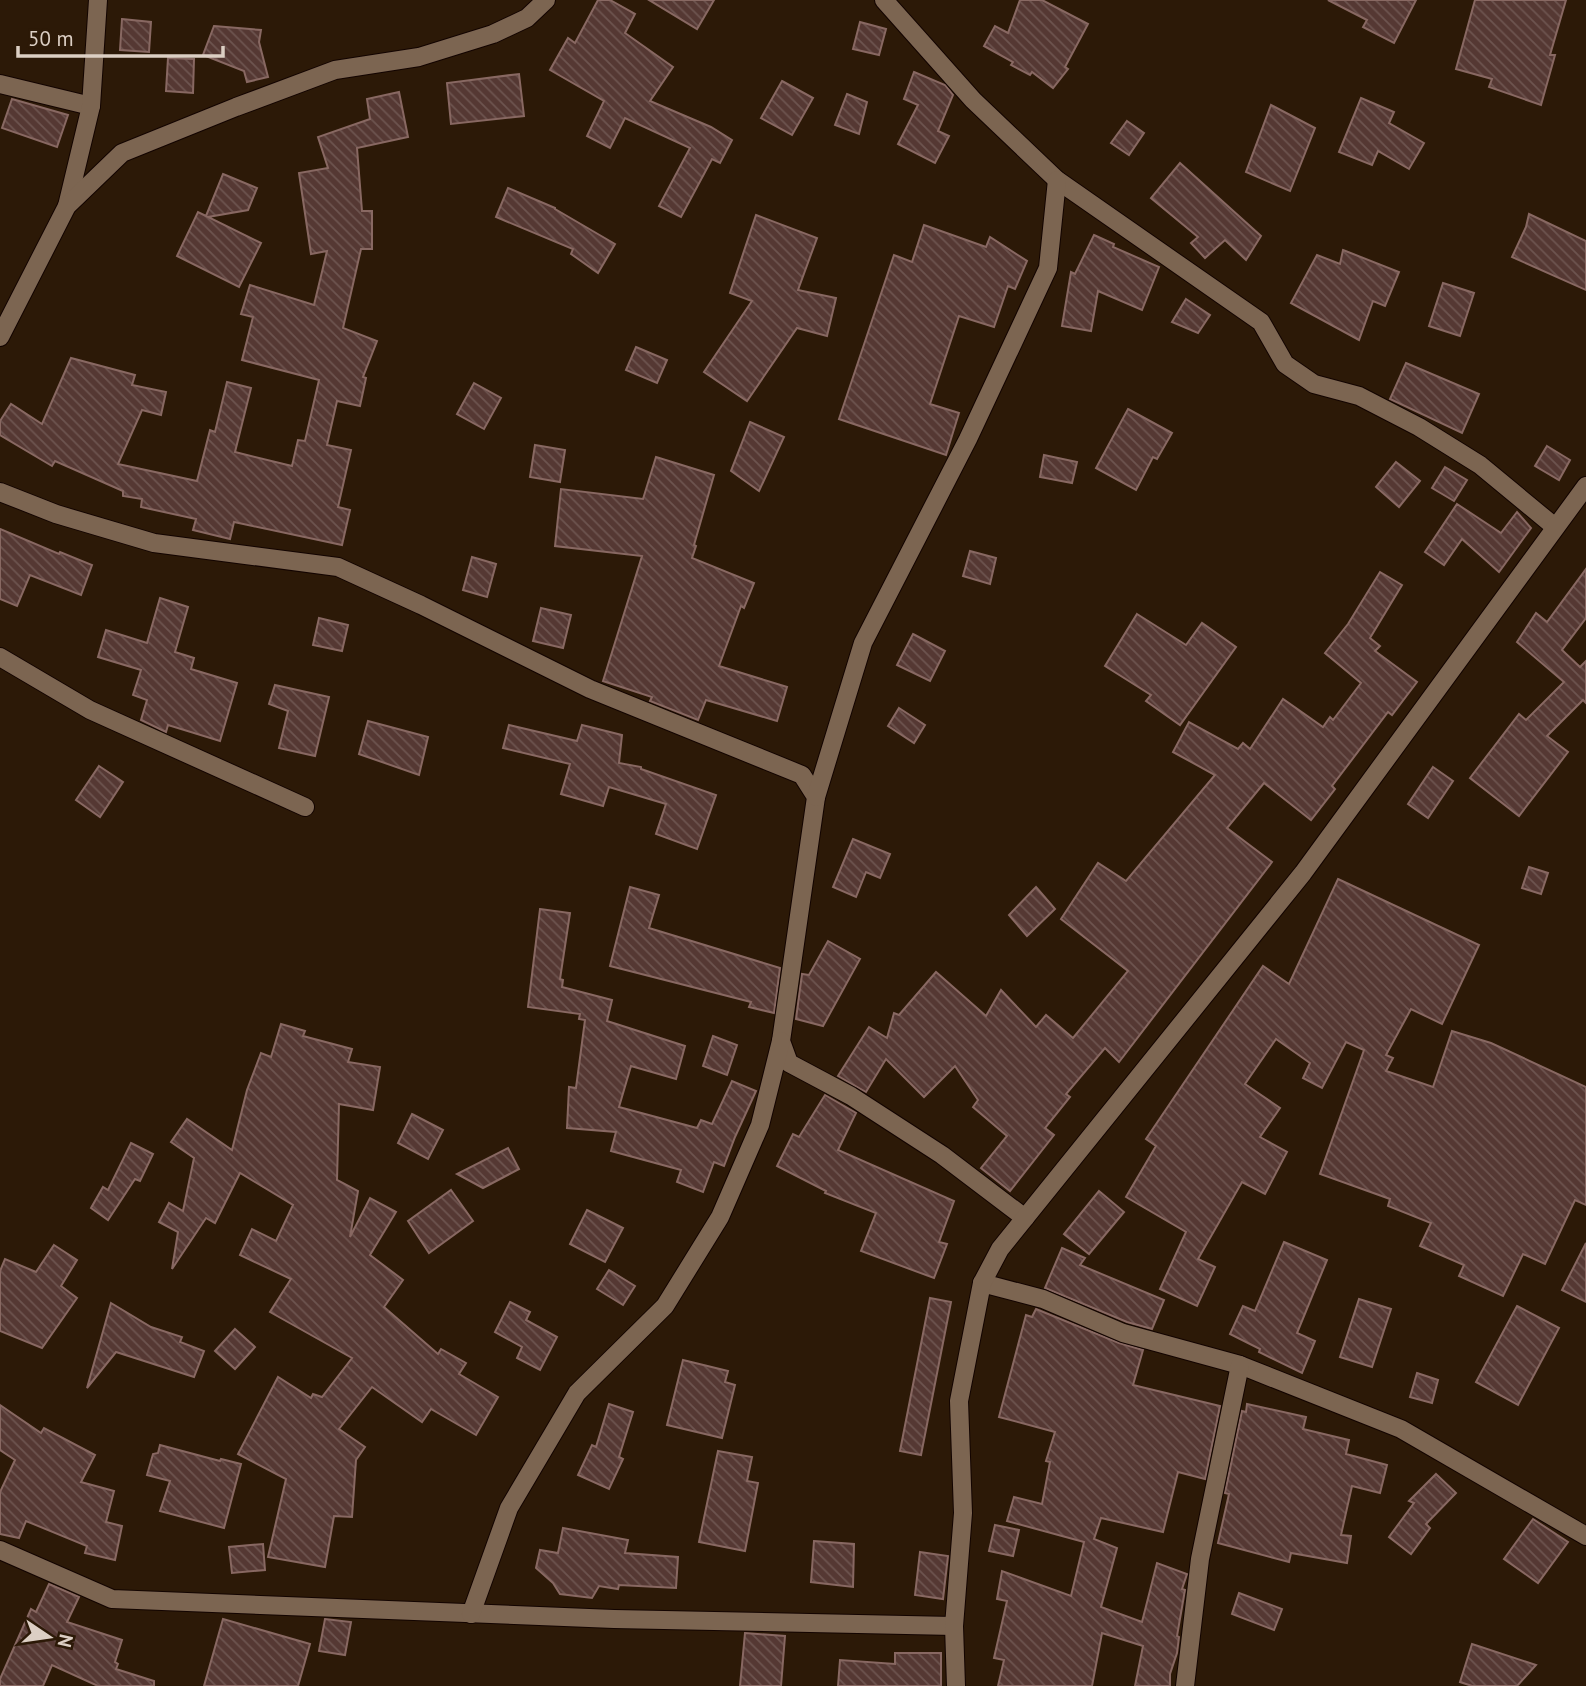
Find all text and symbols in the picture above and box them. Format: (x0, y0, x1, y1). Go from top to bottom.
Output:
scale bar (18, 14, 222, 58)
text: 50 m (28, 25, 74, 52)
north arrow (14, 1602, 84, 1672)
text: N (52, 1632, 79, 1650)

